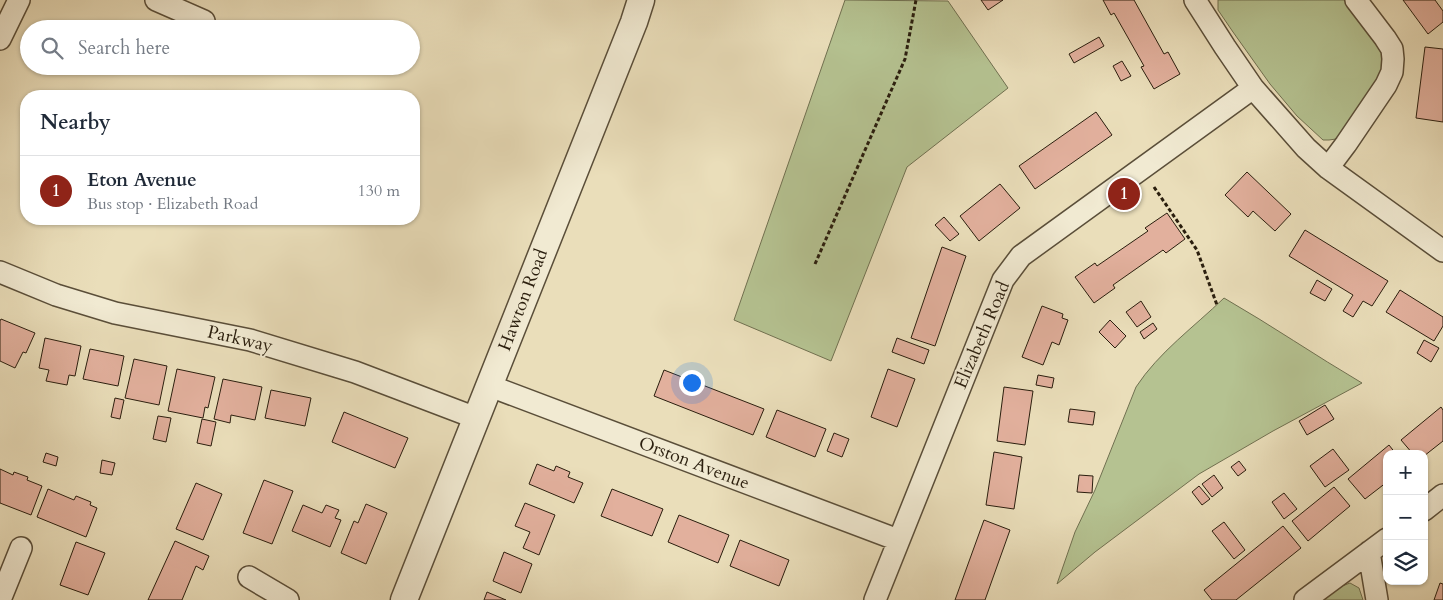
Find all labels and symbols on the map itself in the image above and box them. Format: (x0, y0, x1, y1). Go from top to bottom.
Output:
pin: 1 (1108, 175, 1140, 213)
street label: Hawton Road (492, 245, 554, 355)
street label: Elizabeth Road (948, 277, 1016, 393)
street label: Parkway (205, 319, 276, 359)
your location (679, 370, 705, 396)
street label: Orston Avenue (635, 430, 753, 496)

